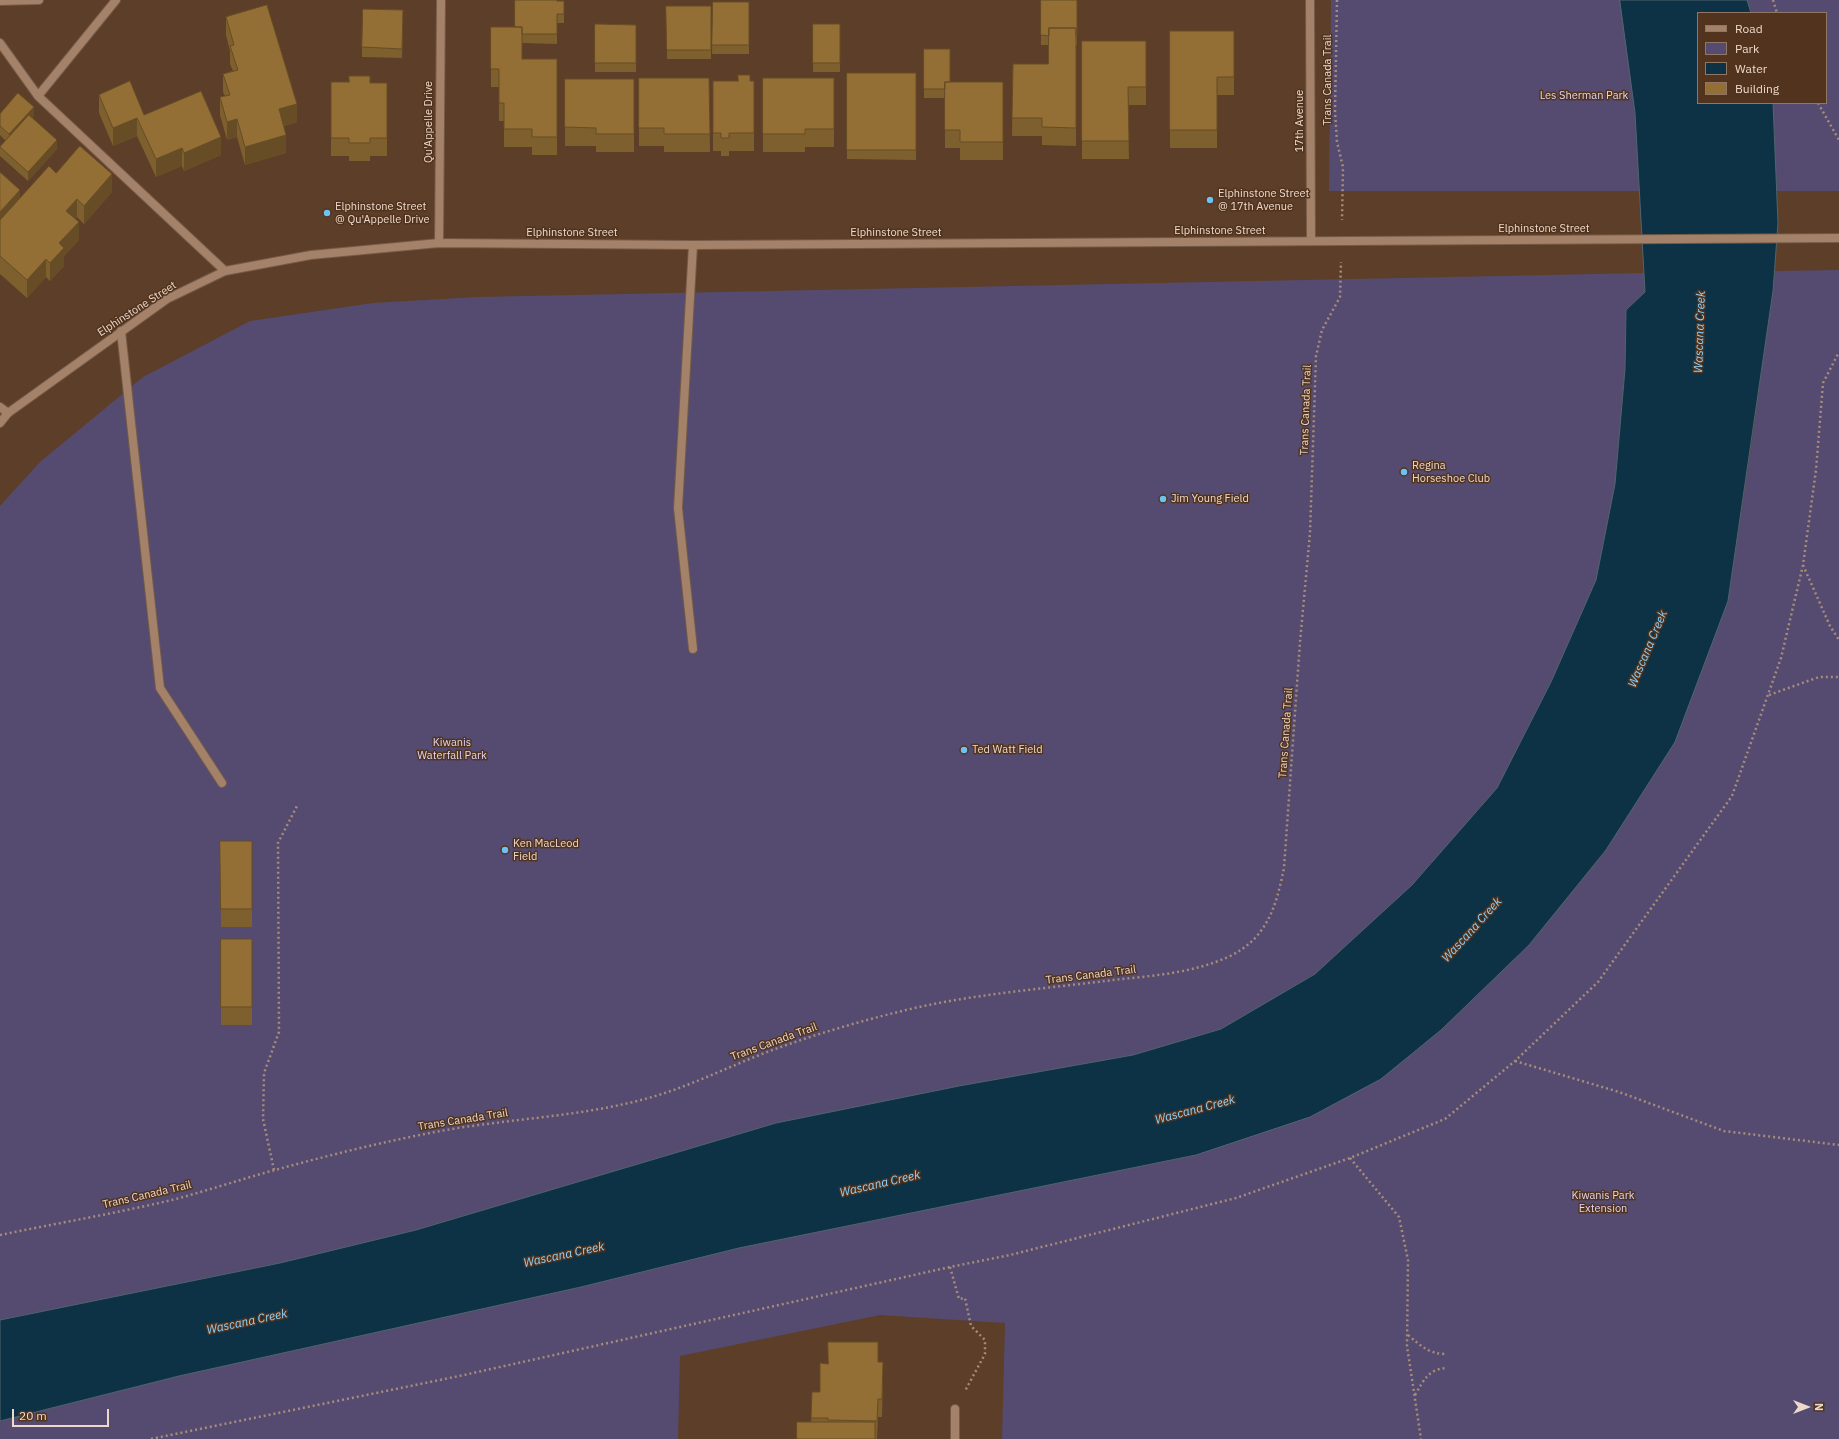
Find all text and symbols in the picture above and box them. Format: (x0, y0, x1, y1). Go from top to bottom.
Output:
legend (1697, 12, 1827, 104)
text: Road (1735, 21, 1763, 36)
street label: Trans Canada Trail (1321, 35, 1335, 125)
text: Park (1735, 41, 1759, 56)
text: Water (1735, 61, 1767, 76)
street label: Qu'Appelle Drive (422, 81, 436, 163)
text: Building (1735, 81, 1779, 96)
park label: Les Sherman Park (1540, 89, 1628, 103)
street label: 17th Avenue (1293, 90, 1307, 152)
place label: Elphinstone Street @ 17th Avenue (1218, 187, 1309, 213)
marker: Elphinstone Street @ 17th Avenue (1205, 195, 1215, 205)
place label: Elphinstone Street @ Qu'Appelle Drive (335, 200, 429, 226)
marker: Elphinstone Street @ Qu'Appelle Drive (322, 208, 332, 218)
street label: Elphinstone Street (1498, 222, 1590, 236)
street label: Elphinstone Street (1174, 224, 1266, 238)
street label: Elphinstone Street (526, 226, 618, 240)
street label: Elphinstone Street (850, 226, 942, 240)
street label: Elphinstone Street (95, 279, 179, 339)
water label: Wascana Creek (1691, 291, 1709, 373)
street label: Trans Canada Trail (1298, 364, 1314, 456)
place label: Regina Horseshoe Club (1412, 459, 1490, 485)
marker: Regina Horseshoe Club (1399, 467, 1409, 477)
place label: Jim Young Field (1171, 492, 1249, 506)
marker: Jim Young Field (1158, 494, 1168, 504)
water label: Wascana Creek (1625, 608, 1671, 690)
street label: Trans Canada Trail (1276, 687, 1296, 779)
park label: Kiwanis Waterfall Park (417, 736, 487, 762)
place label: Ted Watt Field (972, 743, 1043, 757)
marker: Ted Watt Field (959, 745, 969, 755)
place label: Ken MacLeod Field (513, 837, 579, 863)
marker: Ken MacLeod Field (500, 845, 510, 855)
water label: Wascana Creek (1439, 895, 1505, 965)
street label: Trans Canada Trail (1045, 963, 1137, 987)
street label: Trans Canada Trail (729, 1020, 819, 1064)
water label: Wascana Creek (1153, 1092, 1237, 1128)
street label: Trans Canada Trail (417, 1106, 509, 1134)
water label: Wascana Creek (838, 1168, 922, 1200)
street label: Trans Canada Trail (101, 1178, 193, 1212)
park label: Kiwanis Park Extension (1571, 1189, 1635, 1215)
water label: Wascana Creek (522, 1239, 606, 1271)
water label: Wascana Creek (205, 1306, 289, 1338)
north arrow (1787, 1387, 1827, 1427)
scale bar (14, 1401, 111, 1427)
text: N (1812, 1403, 1826, 1411)
text: 20 m (19, 1408, 47, 1423)

